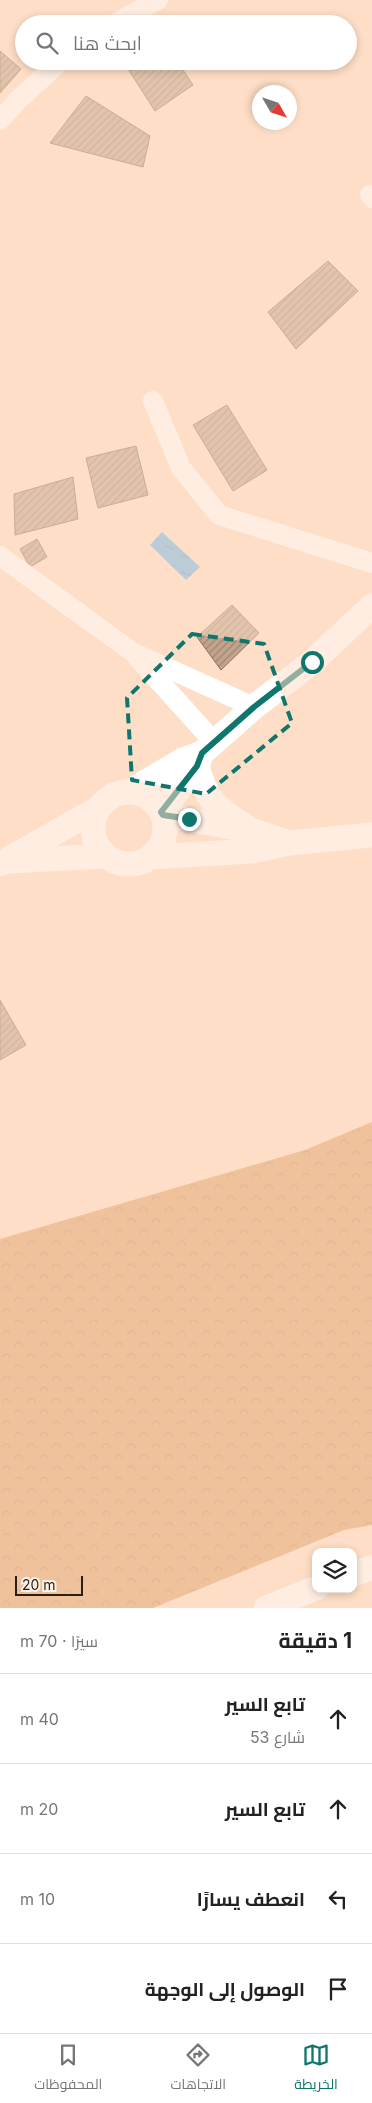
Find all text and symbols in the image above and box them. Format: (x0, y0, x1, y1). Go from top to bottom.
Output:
search box (15, 15, 357, 70)
icon: search (33, 29, 61, 57)
text: ابحث هنا (73, 32, 142, 55)
north arrow (252, 85, 297, 130)
route start (301, 651, 324, 674)
route end (178, 808, 201, 831)
map controls (312, 1548, 357, 1593)
button: layers (312, 1548, 357, 1593)
scale bar (15, 1573, 82, 1596)
text: 20 m (22, 1576, 56, 1593)
text: 1 دقيقة (279, 1628, 352, 1653)
text: سيرًا · 70 m (20, 1631, 98, 1651)
text: تابع السير (225, 1693, 305, 1716)
icon: ahead (324, 1705, 352, 1733)
text: 40 m (20, 1709, 59, 1729)
text: شارع 53 (250, 1727, 305, 1747)
icon: ahead (324, 1795, 352, 1823)
text: تابع السير (225, 1798, 305, 1821)
text: 20 m (20, 1799, 58, 1819)
icon: left (324, 1885, 352, 1913)
text: انعطف يسارًا (197, 1888, 305, 1911)
text: 10 m (20, 1889, 55, 1909)
icon: arrive (324, 1975, 352, 2003)
text: الوصول إلى الوجهة (145, 1978, 305, 2001)
tab: المحفوظات (34, 2041, 102, 2097)
tab: الاتجاهات (171, 2041, 226, 2097)
tab: الخريطة (294, 2041, 338, 2097)

